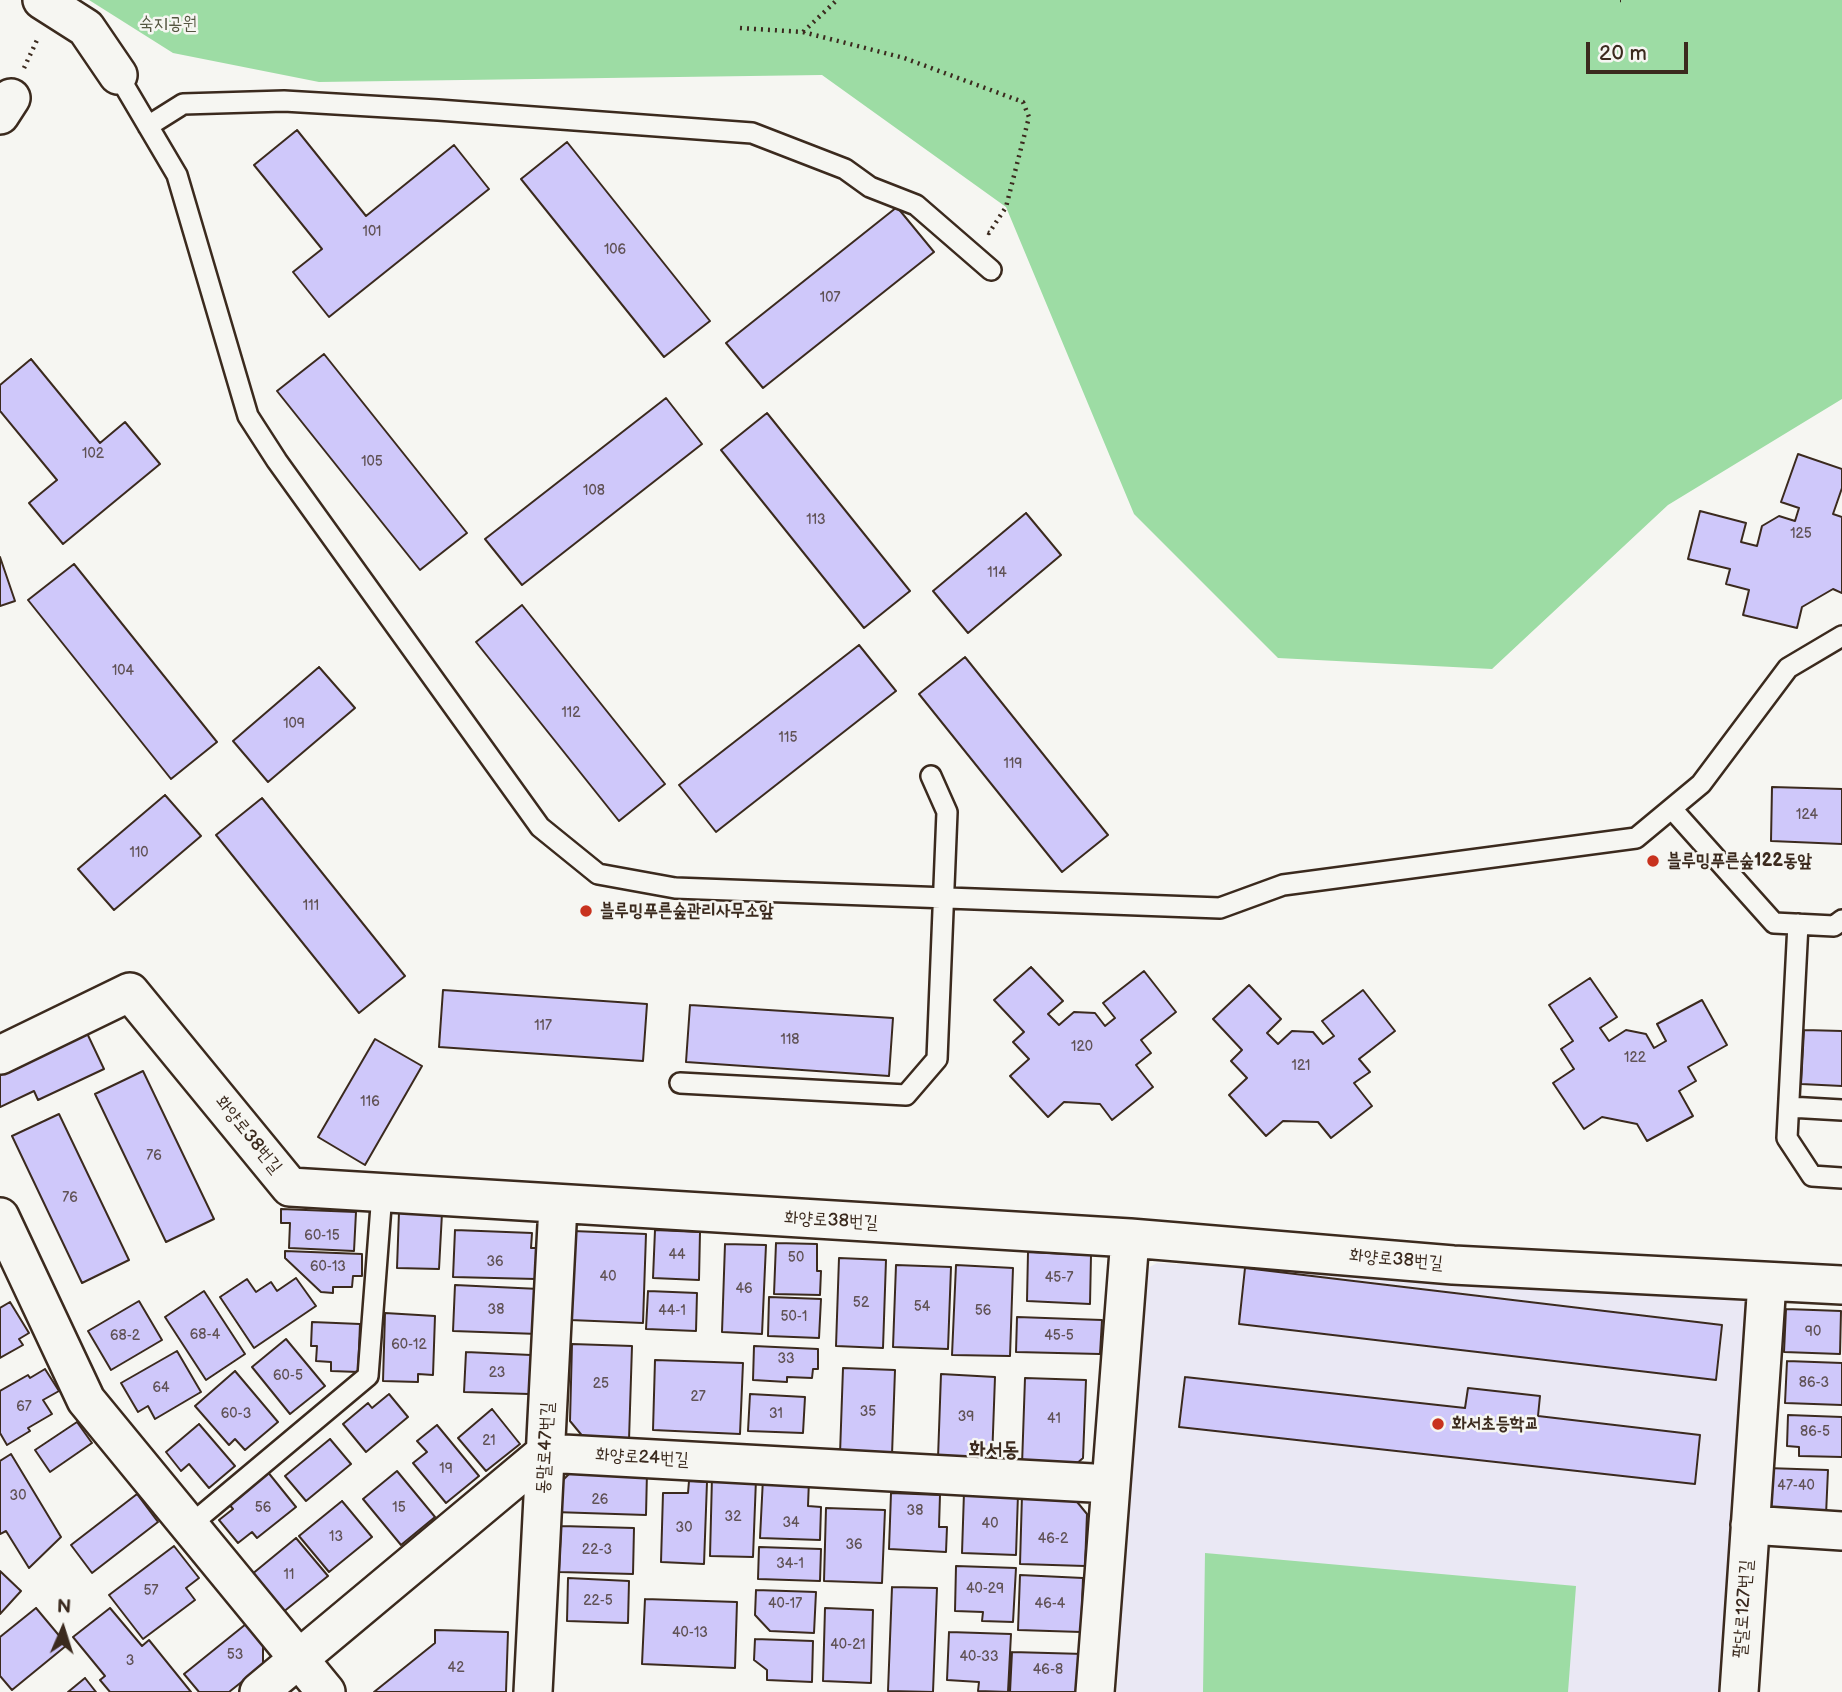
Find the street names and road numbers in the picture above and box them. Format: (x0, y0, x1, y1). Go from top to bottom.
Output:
street label: 화양로38번길 (210, 1092, 286, 1178)
street label: 화양로38번길 (784, 1208, 878, 1234)
street label: 화양로38번길 (1348, 1245, 1444, 1275)
street label: 동말로47번길 (533, 1401, 559, 1495)
street label: 화양로24번길 (595, 1445, 689, 1471)
street label: 팔달로127번길 (1730, 1559, 1758, 1659)

